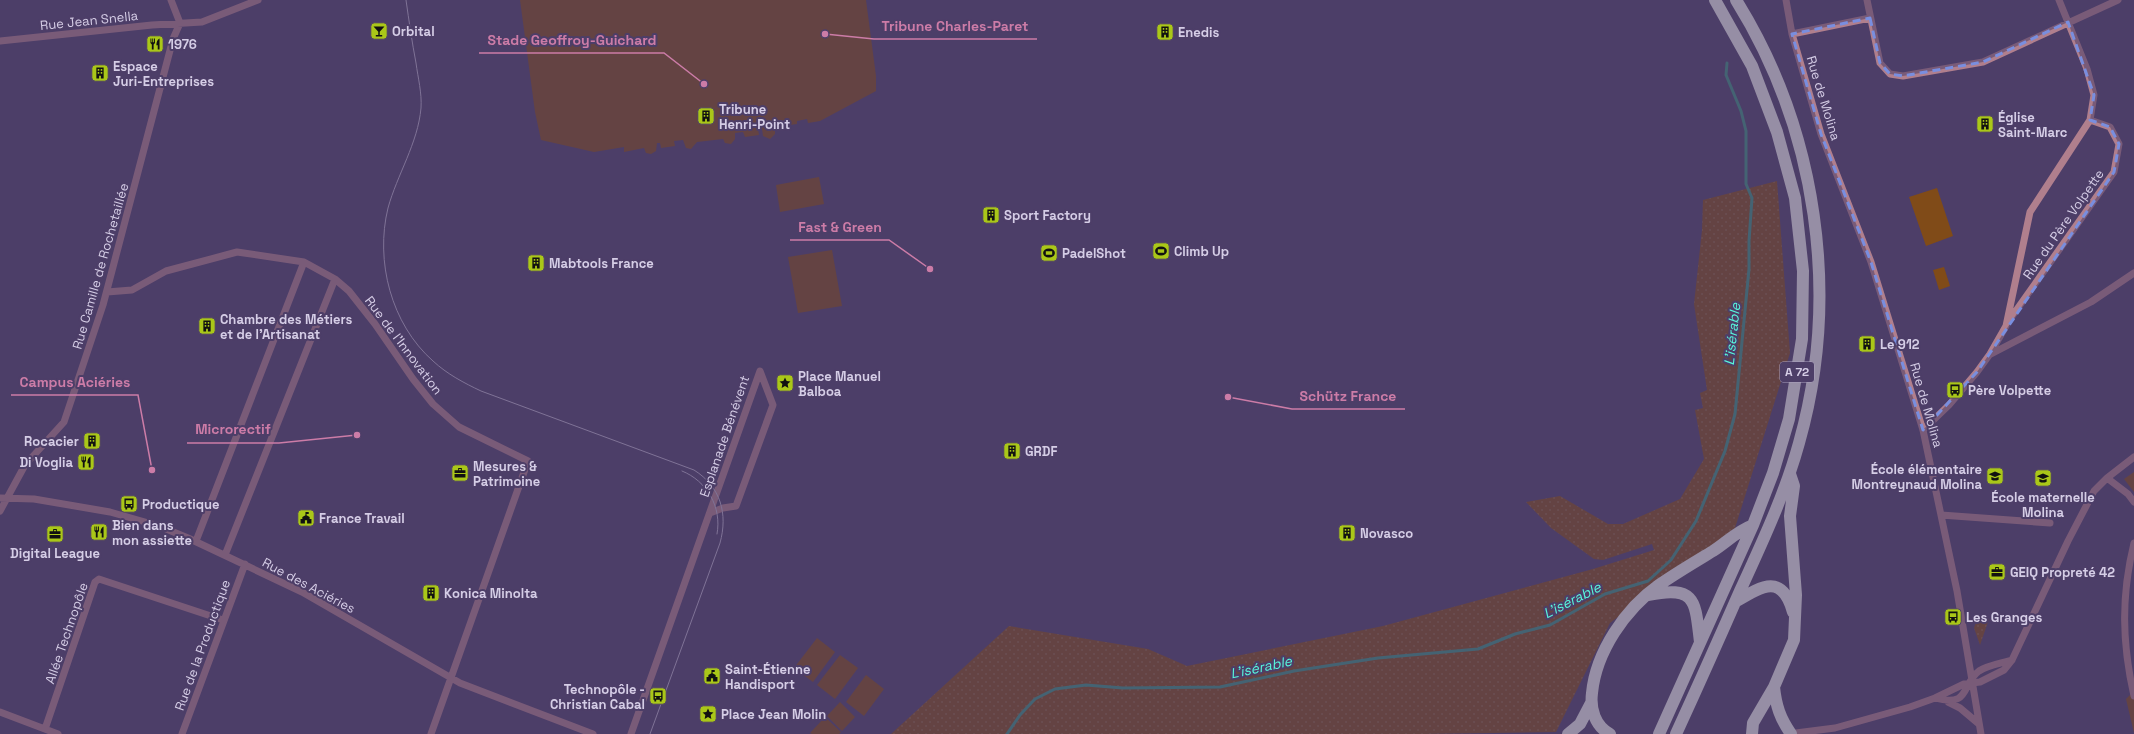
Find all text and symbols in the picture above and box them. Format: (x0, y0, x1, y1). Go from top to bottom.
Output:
street label: Rue Jean Snella (39, 7, 139, 34)
callout: Tribune Charles-Paret (874, 13, 1037, 39)
text: Tribune Charles-Paret (882, 17, 1028, 35)
bar icon: Orbital (369, 21, 389, 41)
building icon: Enedis (1155, 22, 1175, 42)
place label: Orbital (392, 23, 435, 40)
place label: Enedis (1178, 24, 1219, 41)
callout: Stade Geoffroy-Guichard (479, 27, 664, 53)
text: Stade Geoffroy-Guichard (487, 31, 657, 49)
restaurant icon: 1976 (145, 34, 165, 54)
place label: 1976 (168, 36, 197, 53)
street label: Rue de Molina (1803, 54, 1845, 143)
place label: Espace Juri-Entreprises (113, 58, 214, 90)
building icon: Espace Juri-Entreprises (90, 63, 110, 83)
place label: Tribune Henri-Point (719, 101, 790, 133)
building icon: Tribune Henri-Point (696, 106, 716, 126)
place label: Église Saint-Marc (1998, 109, 2068, 141)
building icon: Église Saint-Marc (1975, 114, 1995, 134)
street label: Rue du Père Volpette (2019, 166, 2108, 283)
street label: Rue Camille de Rochetaillée (69, 181, 132, 351)
building icon: Sport Factory (981, 205, 1001, 225)
place label: Sport Factory (1004, 207, 1091, 224)
callout: Fast & Green (790, 214, 889, 240)
text: Fast & Green (798, 218, 882, 236)
sports icon: Climb Up (1151, 241, 1171, 261)
sports icon: PadelShot (1039, 243, 1059, 263)
place label: Climb Up (1174, 243, 1229, 260)
place label: PadelShot (1062, 245, 1126, 262)
building icon: Mabtools France (526, 253, 546, 273)
place label: Mabtools France (549, 255, 654, 272)
street label: Rue de l'Innovation (361, 293, 446, 398)
water label: L'isérable (1720, 301, 1744, 366)
place label: Chambre des Métiers et de l'Artisanat (220, 311, 353, 343)
building icon: Chambre des Métiers et de l'Artisanat (197, 316, 217, 336)
building icon: Le 912 (1857, 334, 1877, 354)
place label: Le 912 (1880, 336, 1920, 353)
street label: Rue de Molina (1906, 361, 1947, 450)
road number: A 72 (1780, 362, 1814, 382)
place label: Place Manuel Balboa (798, 368, 881, 400)
callout: Campus Aciéries (11, 369, 138, 395)
text: Campus Aciéries (20, 373, 130, 391)
street label: Esplanade Bénévent (696, 373, 753, 499)
place icon: Place Manuel Balboa (775, 373, 795, 393)
bus stop icon: Père Volpette (1945, 380, 1965, 400)
place label: Père Volpette (1968, 382, 2051, 399)
callout: Schütz France (1292, 383, 1405, 409)
text: Schütz France (1300, 387, 1396, 405)
callout: Microrectif (187, 417, 279, 443)
text: Microrectif (195, 420, 271, 438)
building icon: Rocacier (82, 431, 102, 451)
place label: Rocacier (24, 433, 79, 450)
building icon: GRDF (1002, 441, 1022, 461)
place label: GRDF (1025, 443, 1057, 460)
restaurant icon: Di Voglia (76, 452, 96, 472)
place label: Di Voglia (19, 454, 73, 471)
place label: Mesures & Patrimoine (473, 458, 540, 490)
place label: École élémentaire Montreynaud Molina (1852, 461, 1982, 493)
office icon: Mesures & Patrimoine (450, 463, 470, 483)
school or university icon: École élémentaire Montreynaud Molina (1985, 466, 2005, 486)
school or university icon: École maternelle Molina (2033, 468, 2053, 488)
place label: École maternelle Molina (1991, 489, 2095, 521)
bus stop icon: Productique (119, 494, 139, 514)
place label: Productique (142, 496, 220, 513)
public building icon: France Travail (296, 508, 316, 528)
place label: France Travail (319, 510, 405, 527)
place label: Bien dans mon assiette (112, 517, 192, 549)
restaurant icon: Bien dans mon assiette (89, 522, 109, 542)
building icon: Novasco (1337, 523, 1357, 543)
office icon: Digital League (45, 524, 65, 544)
place label: Novasco (1360, 525, 1413, 542)
place label: Digital League (10, 545, 100, 562)
street label: Rue des Aciéries (259, 554, 358, 617)
office icon: GEIQ Propreté 42 (1987, 562, 2007, 582)
place label: GEIQ Propreté 42 (2010, 564, 2115, 581)
street label: Rue de la Productique (171, 577, 234, 713)
water label: L'isérable (1540, 577, 1605, 622)
street label: Allée Technopôle (41, 580, 92, 686)
building icon: Konica Minolta (421, 583, 441, 603)
place label: Konica Minolta (444, 585, 538, 602)
bus stop icon: Les Granges (1943, 607, 1963, 627)
place label: Les Granges (1966, 609, 2043, 626)
water label: L'isérable (1229, 652, 1294, 682)
place label: Saint-Étienne Handisport (725, 661, 811, 693)
public building icon: Saint-Étienne Handisport (702, 666, 722, 686)
place label: Technopôle - Christian Cabal (550, 681, 645, 713)
bus stop icon: Technopôle - Christian Cabal (648, 686, 668, 706)
place icon: Place Jean Molin (698, 704, 718, 724)
place label: Place Jean Molin (721, 706, 826, 723)

